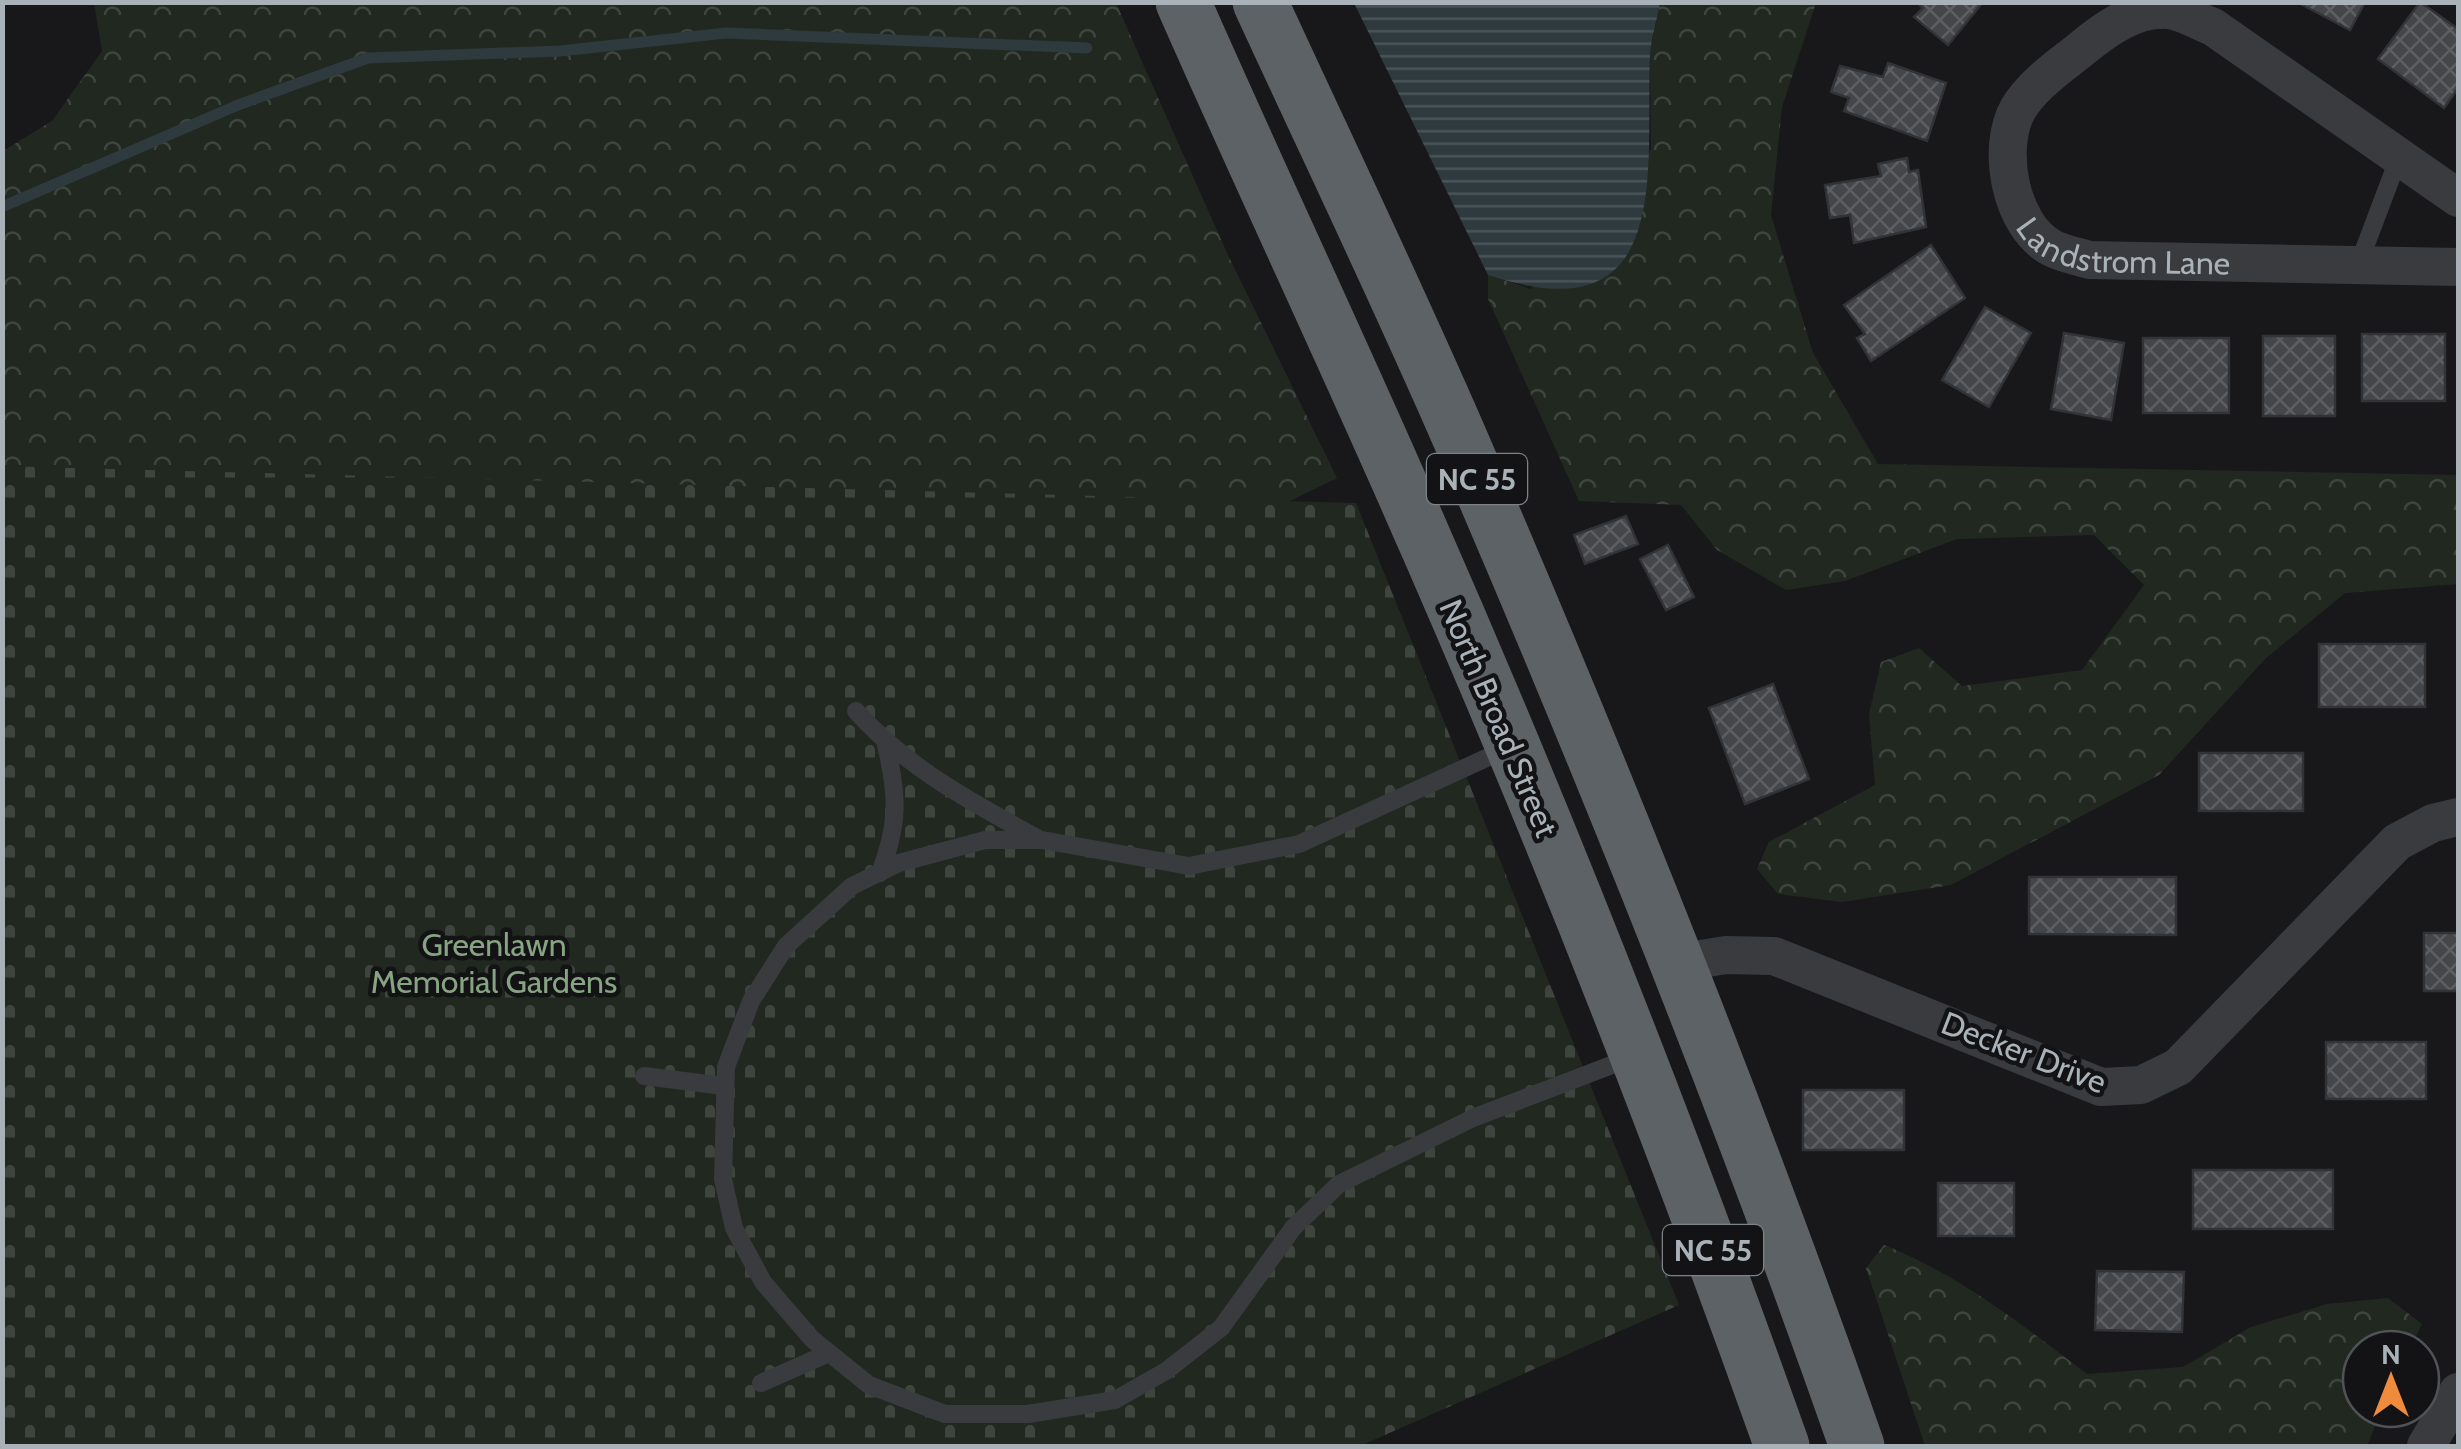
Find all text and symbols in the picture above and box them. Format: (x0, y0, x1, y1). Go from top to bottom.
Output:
street label: Landstrom Lane (2009, 209, 2231, 282)
road number: NC 55 (1427, 454, 1527, 504)
street label: North Broad Street (1431, 594, 1567, 843)
park label: Greenlawn Memorial Gardens (371, 925, 617, 1001)
street label: Decker Drive (1936, 1003, 2112, 1101)
road number: NC 55 (1663, 1225, 1763, 1275)
north arrow (2341, 1329, 2441, 1429)
text: N (2381, 1337, 2401, 1371)

